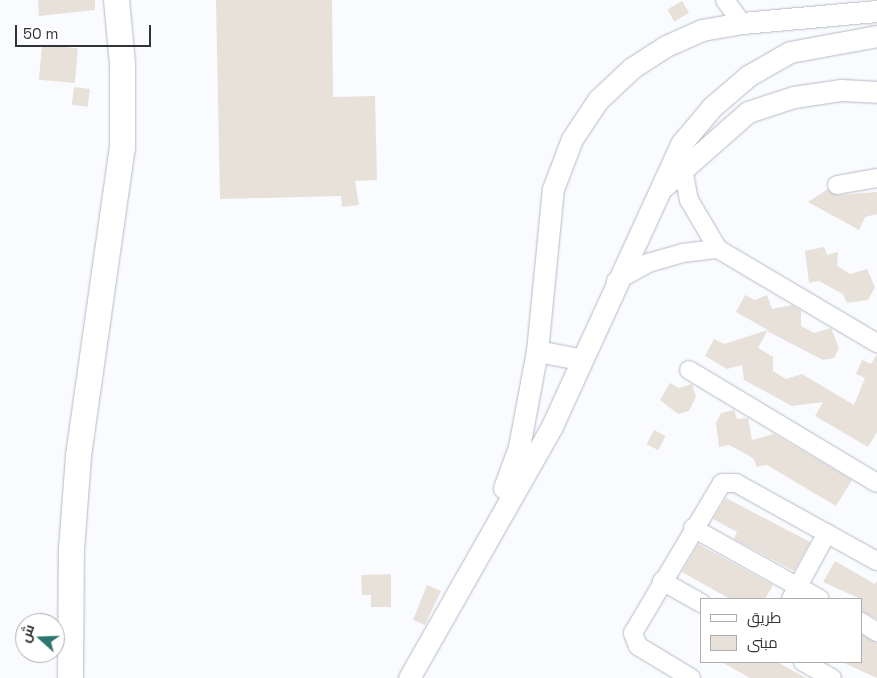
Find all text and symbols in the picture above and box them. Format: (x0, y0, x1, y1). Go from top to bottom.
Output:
scale bar (18, 15, 154, 47)
text: 50 m (23, 24, 58, 43)
legend (700, 598, 862, 663)
text: طريق (747, 608, 781, 627)
north arrow (15, 613, 65, 663)
text: ش (15, 622, 38, 645)
text: مبنى (747, 633, 778, 652)

